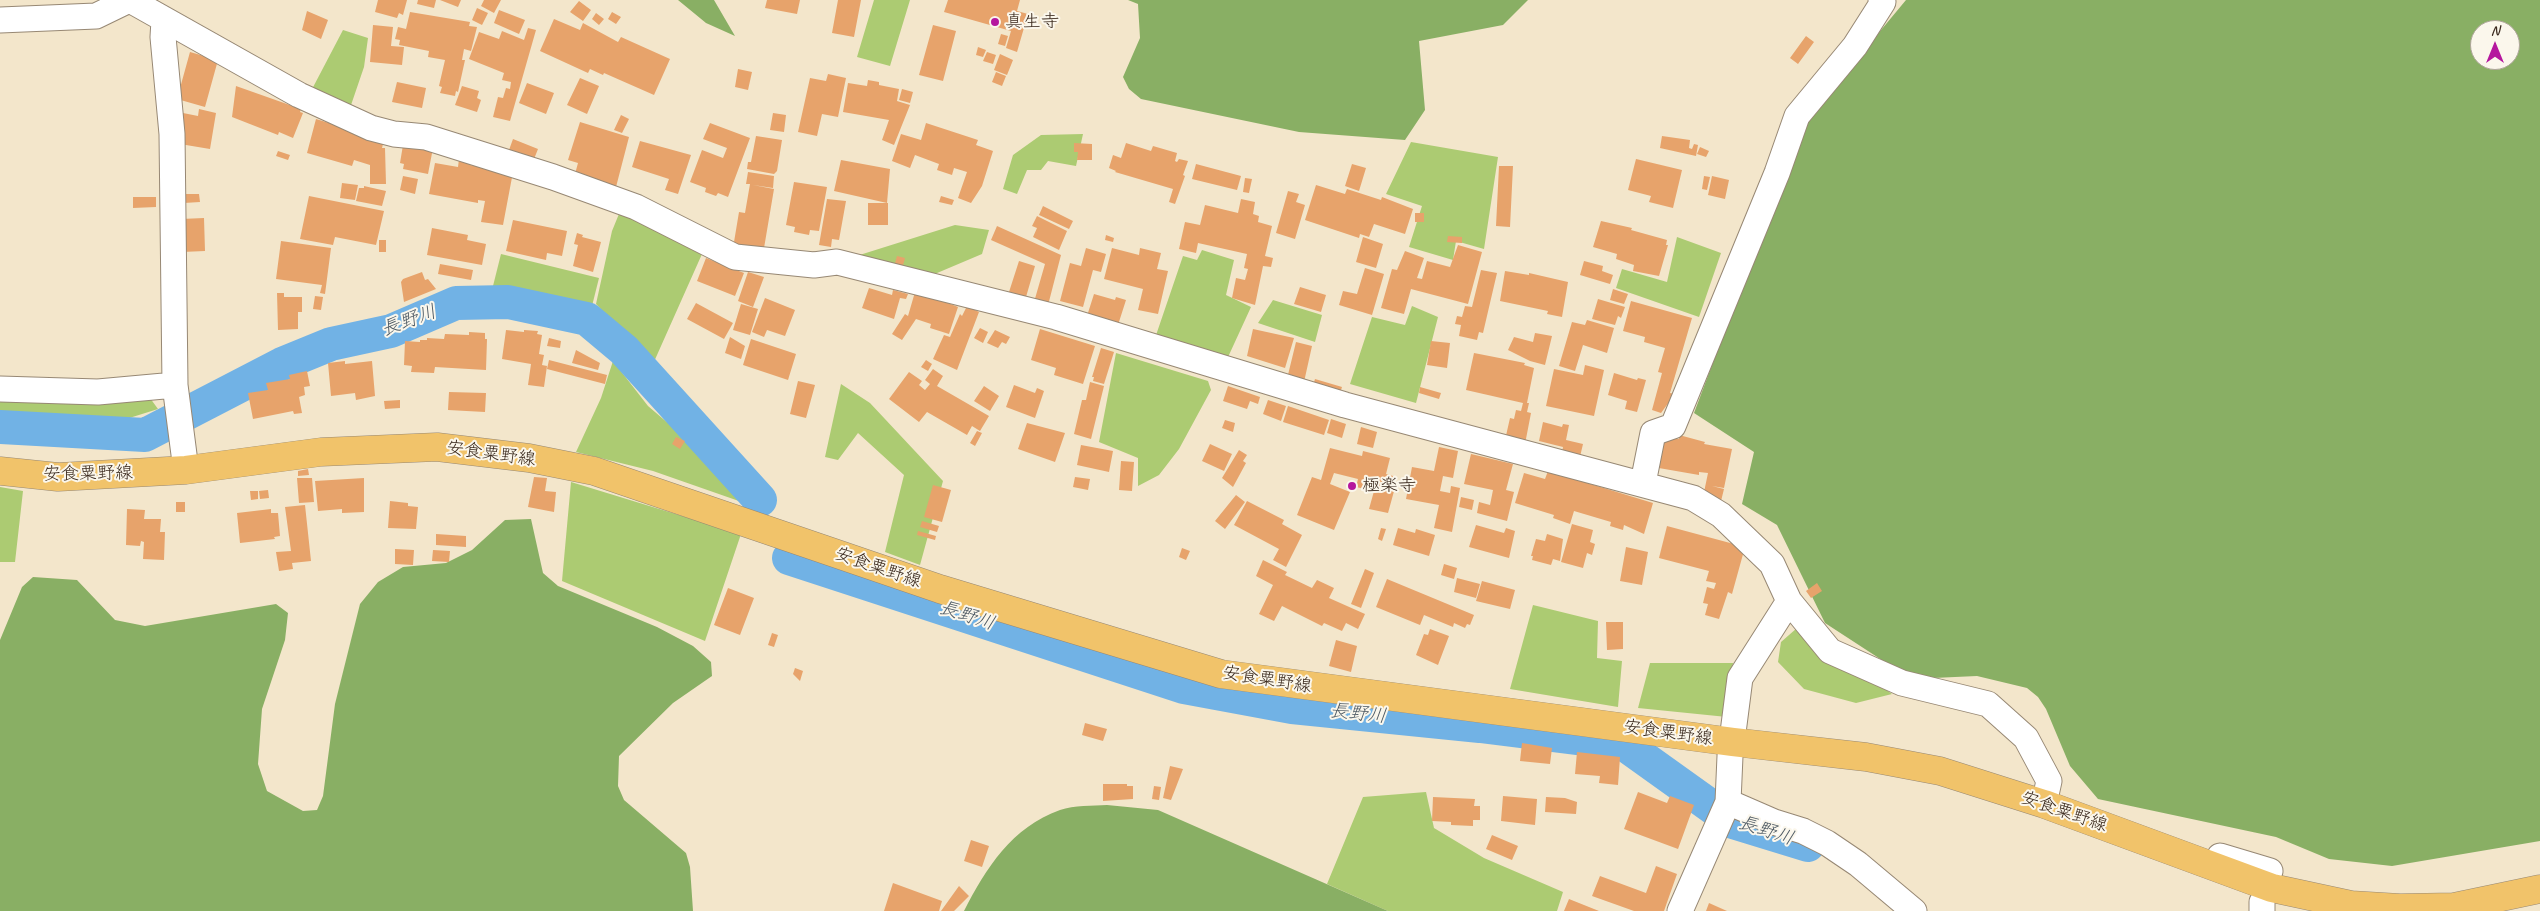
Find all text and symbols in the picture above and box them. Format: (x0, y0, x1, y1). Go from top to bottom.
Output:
place label: 真生寺 (1005, 11, 1059, 33)
marker: 真生寺 (989, 16, 1001, 28)
north arrow (2470, 20, 2520, 70)
text: N (2491, 22, 2499, 39)
water label: 長野川 (378, 301, 440, 341)
street label: 安食粟野線 (445, 437, 537, 471)
street label: 安食粟野線 (43, 462, 133, 486)
place label: 極楽寺 (1362, 475, 1416, 497)
marker: 極楽寺 (1346, 480, 1358, 492)
street label: 安食粟野線 (832, 543, 924, 593)
water label: 長野川 (936, 596, 998, 636)
street label: 安食粟野線 (1221, 662, 1313, 698)
water label: 長野川 (1328, 700, 1388, 728)
street label: 安食粟野線 (1622, 716, 1714, 750)
street label: 安食粟野線 (2018, 787, 2110, 837)
water label: 長野川 (1735, 811, 1797, 851)

